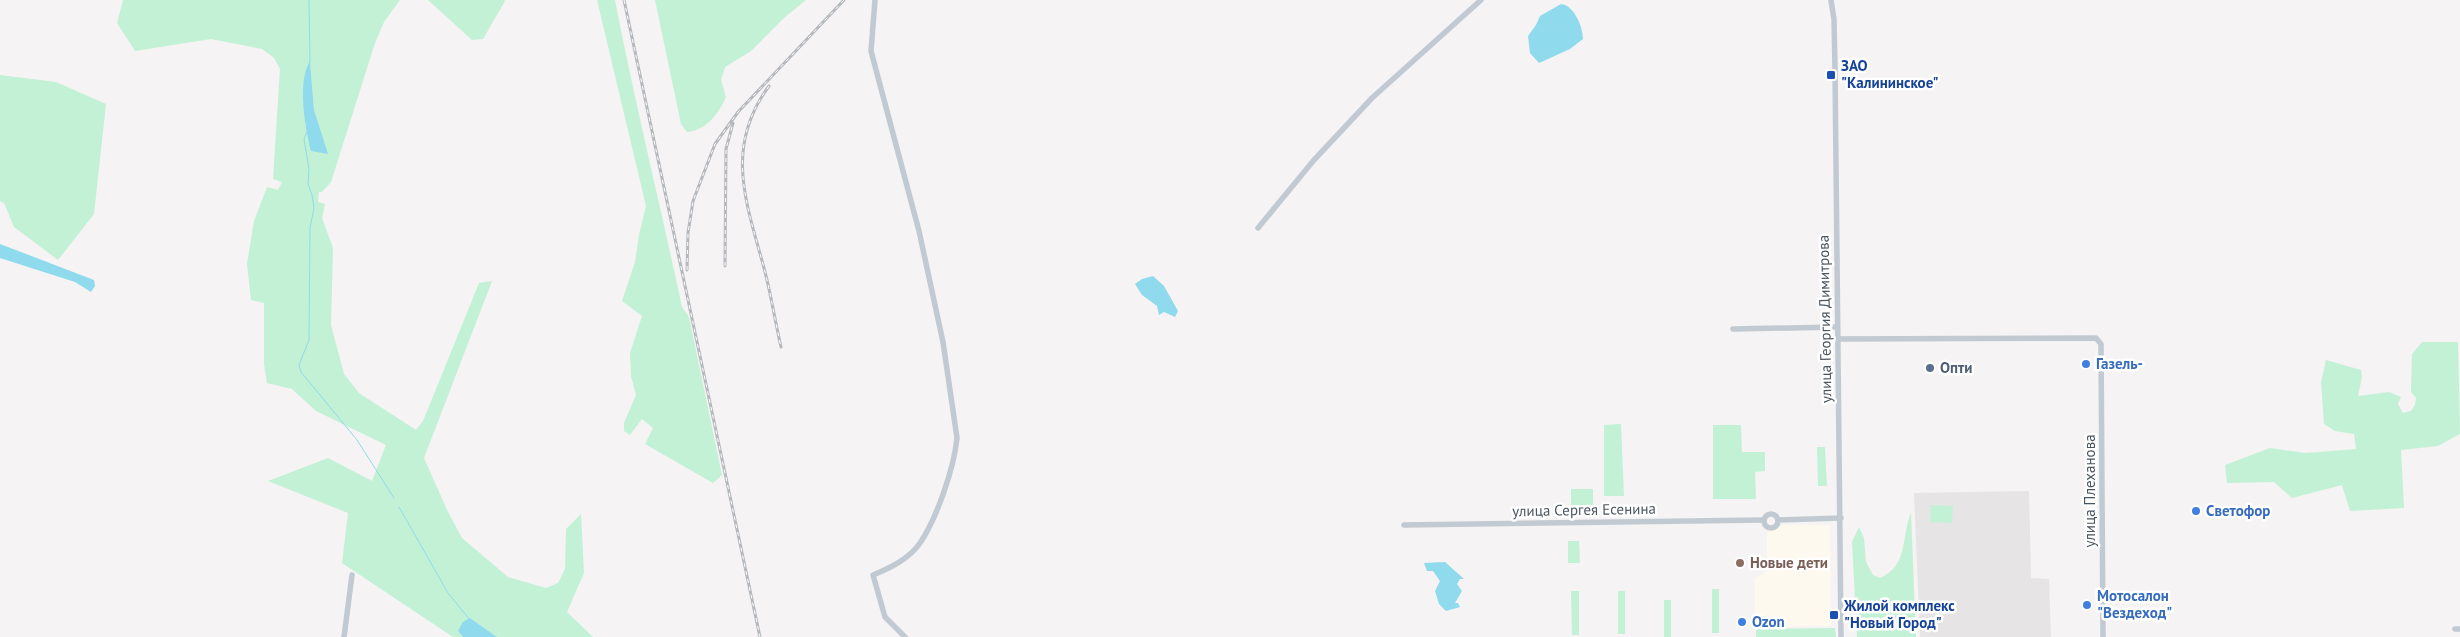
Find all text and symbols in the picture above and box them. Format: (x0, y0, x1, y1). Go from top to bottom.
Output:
place label: ЗАО "Калининское" (1841, 56, 1939, 92)
marker: ЗАО "Калининское" (1825, 69, 1837, 81)
street label: улица Георгия Димитрова (1814, 235, 1835, 403)
place label: Газель- (2096, 354, 2143, 373)
place label: Опти (1940, 358, 1972, 377)
marker: Газель- (2080, 358, 2092, 370)
marker: Опти (1924, 362, 1936, 374)
street label: улица Плеханова (2080, 434, 2099, 548)
street label: улица Сергея Есенина (1512, 499, 1656, 520)
place label: Светофор (2206, 501, 2270, 520)
marker: Светофор (2190, 505, 2202, 517)
place label: Новые дети (1750, 553, 1828, 572)
marker: Новые дети (1734, 557, 1746, 569)
place label: Мотосалон "Вездеход" (2097, 586, 2172, 622)
place label: Жилой комплекс "Новый Город" (1843, 596, 1955, 632)
marker: Мотосалон "Вездеход" (2081, 599, 2093, 611)
marker: Жилой комплекс "Новый Город" (1828, 609, 1840, 621)
place label: Ozon (1752, 612, 1785, 631)
marker: Ozon (1736, 616, 1748, 628)

